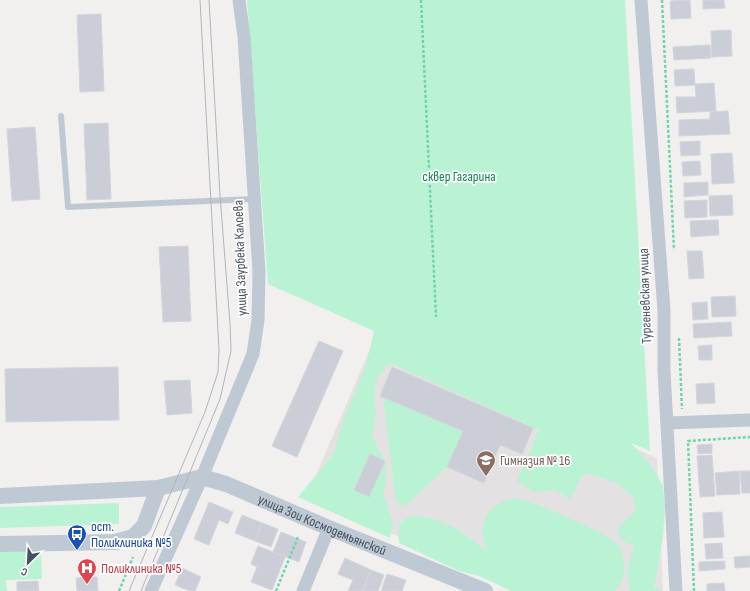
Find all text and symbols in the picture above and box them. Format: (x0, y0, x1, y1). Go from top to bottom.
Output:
park label: сквер Гагарина (422, 168, 496, 185)
street label: улица Заурбека Калоева (229, 200, 251, 316)
street label: Тургеневская улица (635, 248, 655, 344)
school or university icon: Гимназия № 16 (475, 449, 497, 477)
place label: Гимназия № 16 (500, 452, 570, 469)
street label: улица Зои Космодемьянской (256, 490, 389, 559)
place label: ост. Поликлиника №5 (91, 518, 172, 551)
bus stop icon: ост. Поликлиника №5 (66, 523, 88, 551)
north arrow (8, 543, 48, 583)
hospital icon: Поликлиника №5 (76, 557, 98, 585)
place label: Поликлиника №5 (101, 560, 182, 577)
text: С (19, 564, 29, 579)

